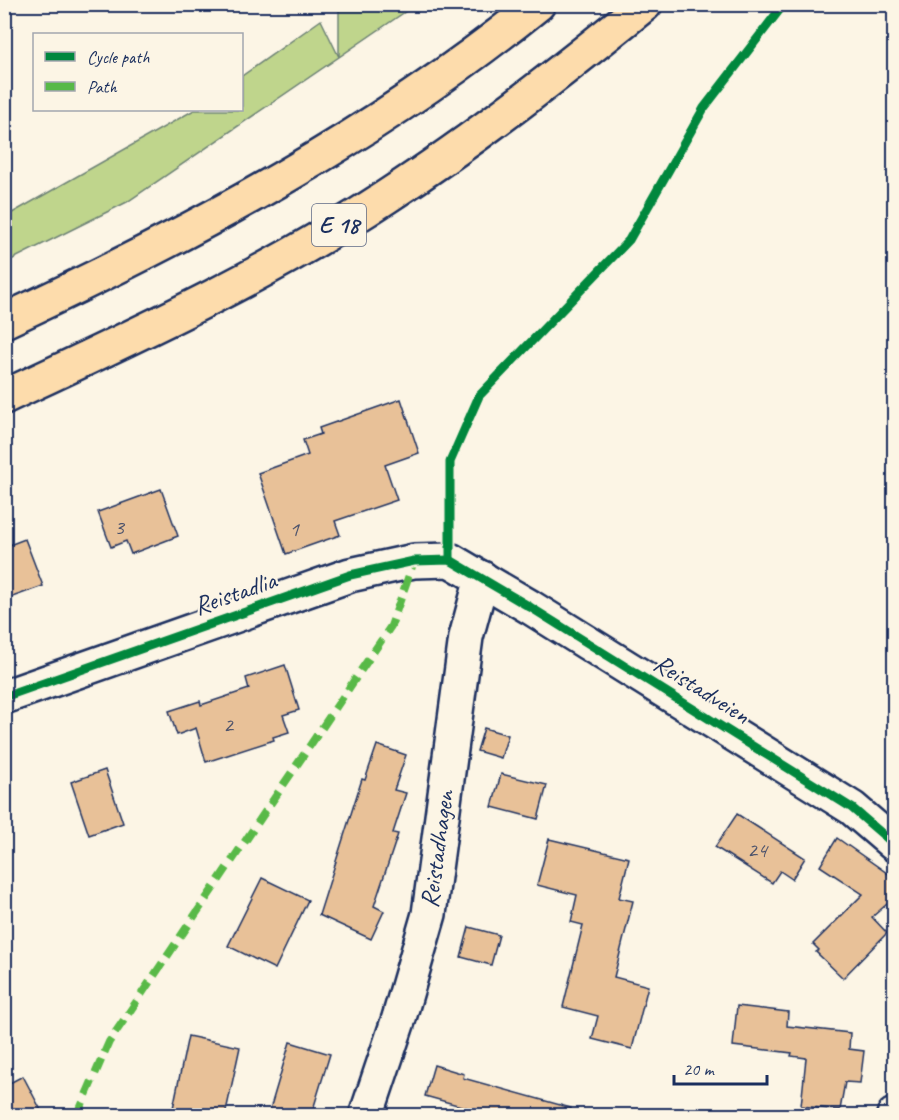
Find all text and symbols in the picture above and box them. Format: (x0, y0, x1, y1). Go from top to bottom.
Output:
legend (33, 33, 243, 111)
text: Cycle path (87, 46, 150, 68)
text: Path (87, 76, 117, 98)
road number: E 18 (312, 204, 366, 246)
house number: 3 (114, 513, 126, 541)
house number: 1 (289, 515, 300, 543)
street label: Reistadlia (189, 563, 282, 622)
street label: Reistadveien (648, 647, 757, 732)
house number: 2 (223, 711, 235, 739)
street label: Reistadhagen (412, 787, 462, 910)
house number: 24 (747, 836, 769, 864)
scale bar (674, 1048, 767, 1086)
text: 20 m (683, 1058, 716, 1080)

